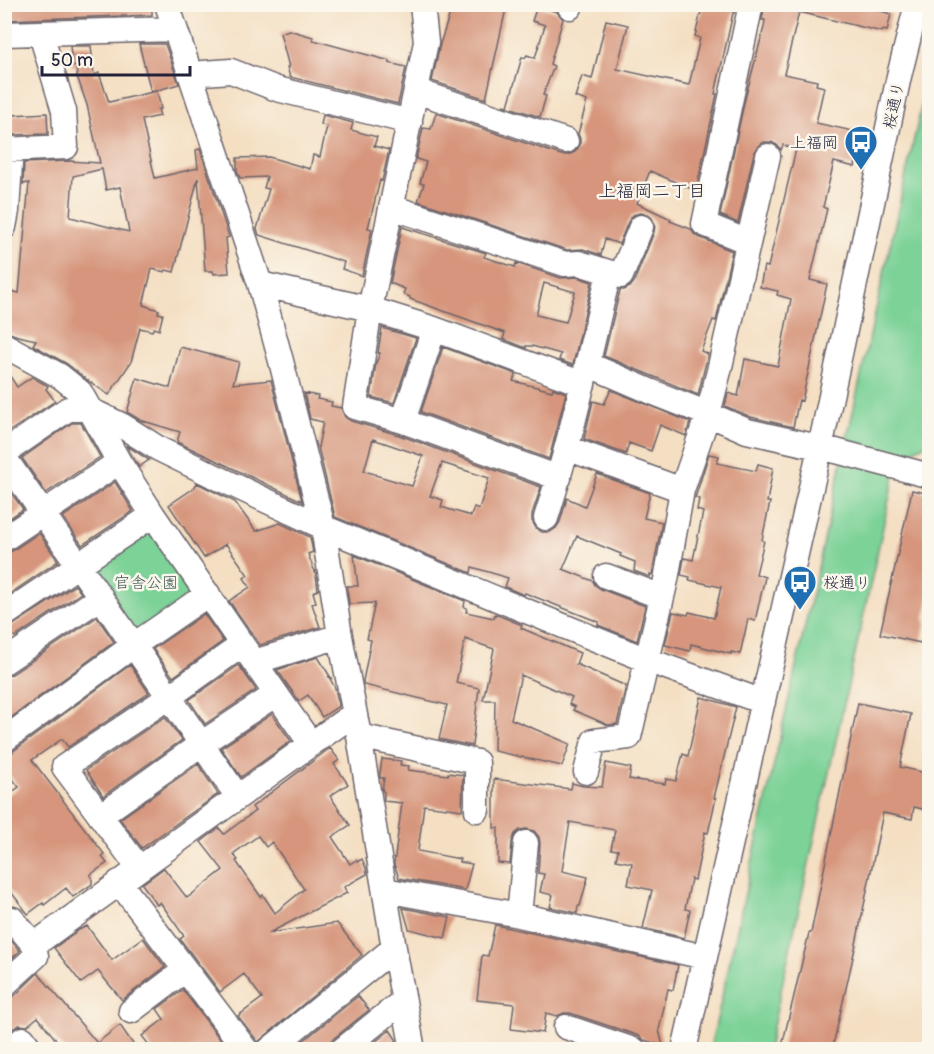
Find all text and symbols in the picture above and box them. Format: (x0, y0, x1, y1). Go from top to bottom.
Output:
scale bar (42, 39, 190, 77)
text: 50 m (51, 49, 93, 72)
street label: 桜通り (879, 80, 909, 131)
bus stop icon: 上福岡 (843, 124, 879, 171)
place label: 上福岡 (790, 133, 838, 153)
district label: 上福岡二丁目 (598, 180, 706, 203)
bus stop icon: 桜通り (782, 564, 818, 611)
park label: 官舎公園 (114, 573, 178, 593)
place label: 桜通り (823, 573, 871, 593)

